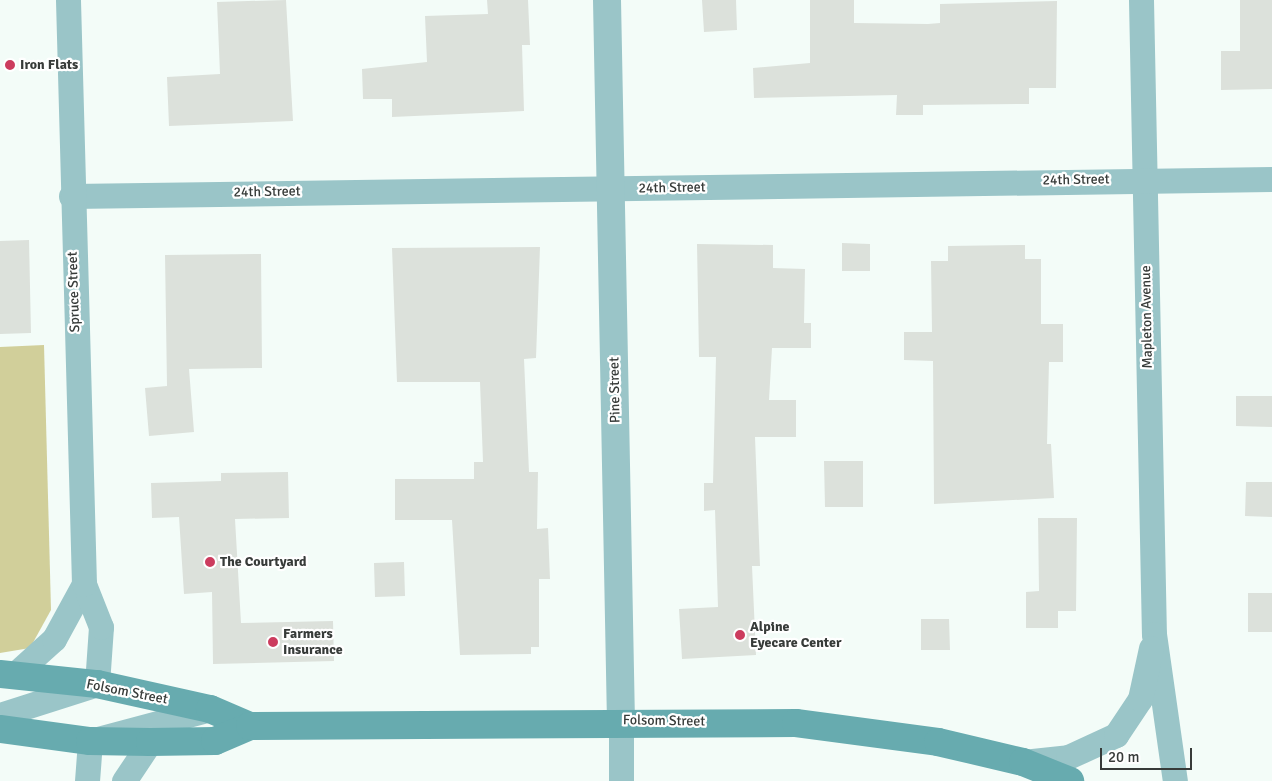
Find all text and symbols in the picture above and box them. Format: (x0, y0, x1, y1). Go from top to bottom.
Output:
place label: Iron Flats (20, 57, 78, 73)
marker: Iron Flats (4, 59, 16, 71)
street label: 24th Street (1042, 171, 1110, 189)
street label: 24th Street (638, 179, 706, 197)
street label: 24th Street (233, 183, 301, 201)
street label: Spruce Street (64, 251, 84, 333)
street label: Mapleton Avenue (1138, 265, 1156, 369)
street label: Pine Street (606, 357, 624, 423)
place label: The Courtyard (220, 554, 307, 570)
marker: The Courtyard (204, 556, 216, 568)
place label: Alpine Eyecare Center (750, 619, 841, 652)
place label: Farmers Insurance (283, 626, 343, 658)
marker: Alpine Eyecare Center (734, 629, 746, 641)
marker: Farmers Insurance (267, 636, 279, 648)
street label: Folsom Street (85, 676, 169, 708)
street label: Folsom Street (623, 712, 705, 730)
scale bar (1102, 738, 1194, 770)
text: 20 m (1108, 748, 1139, 766)

